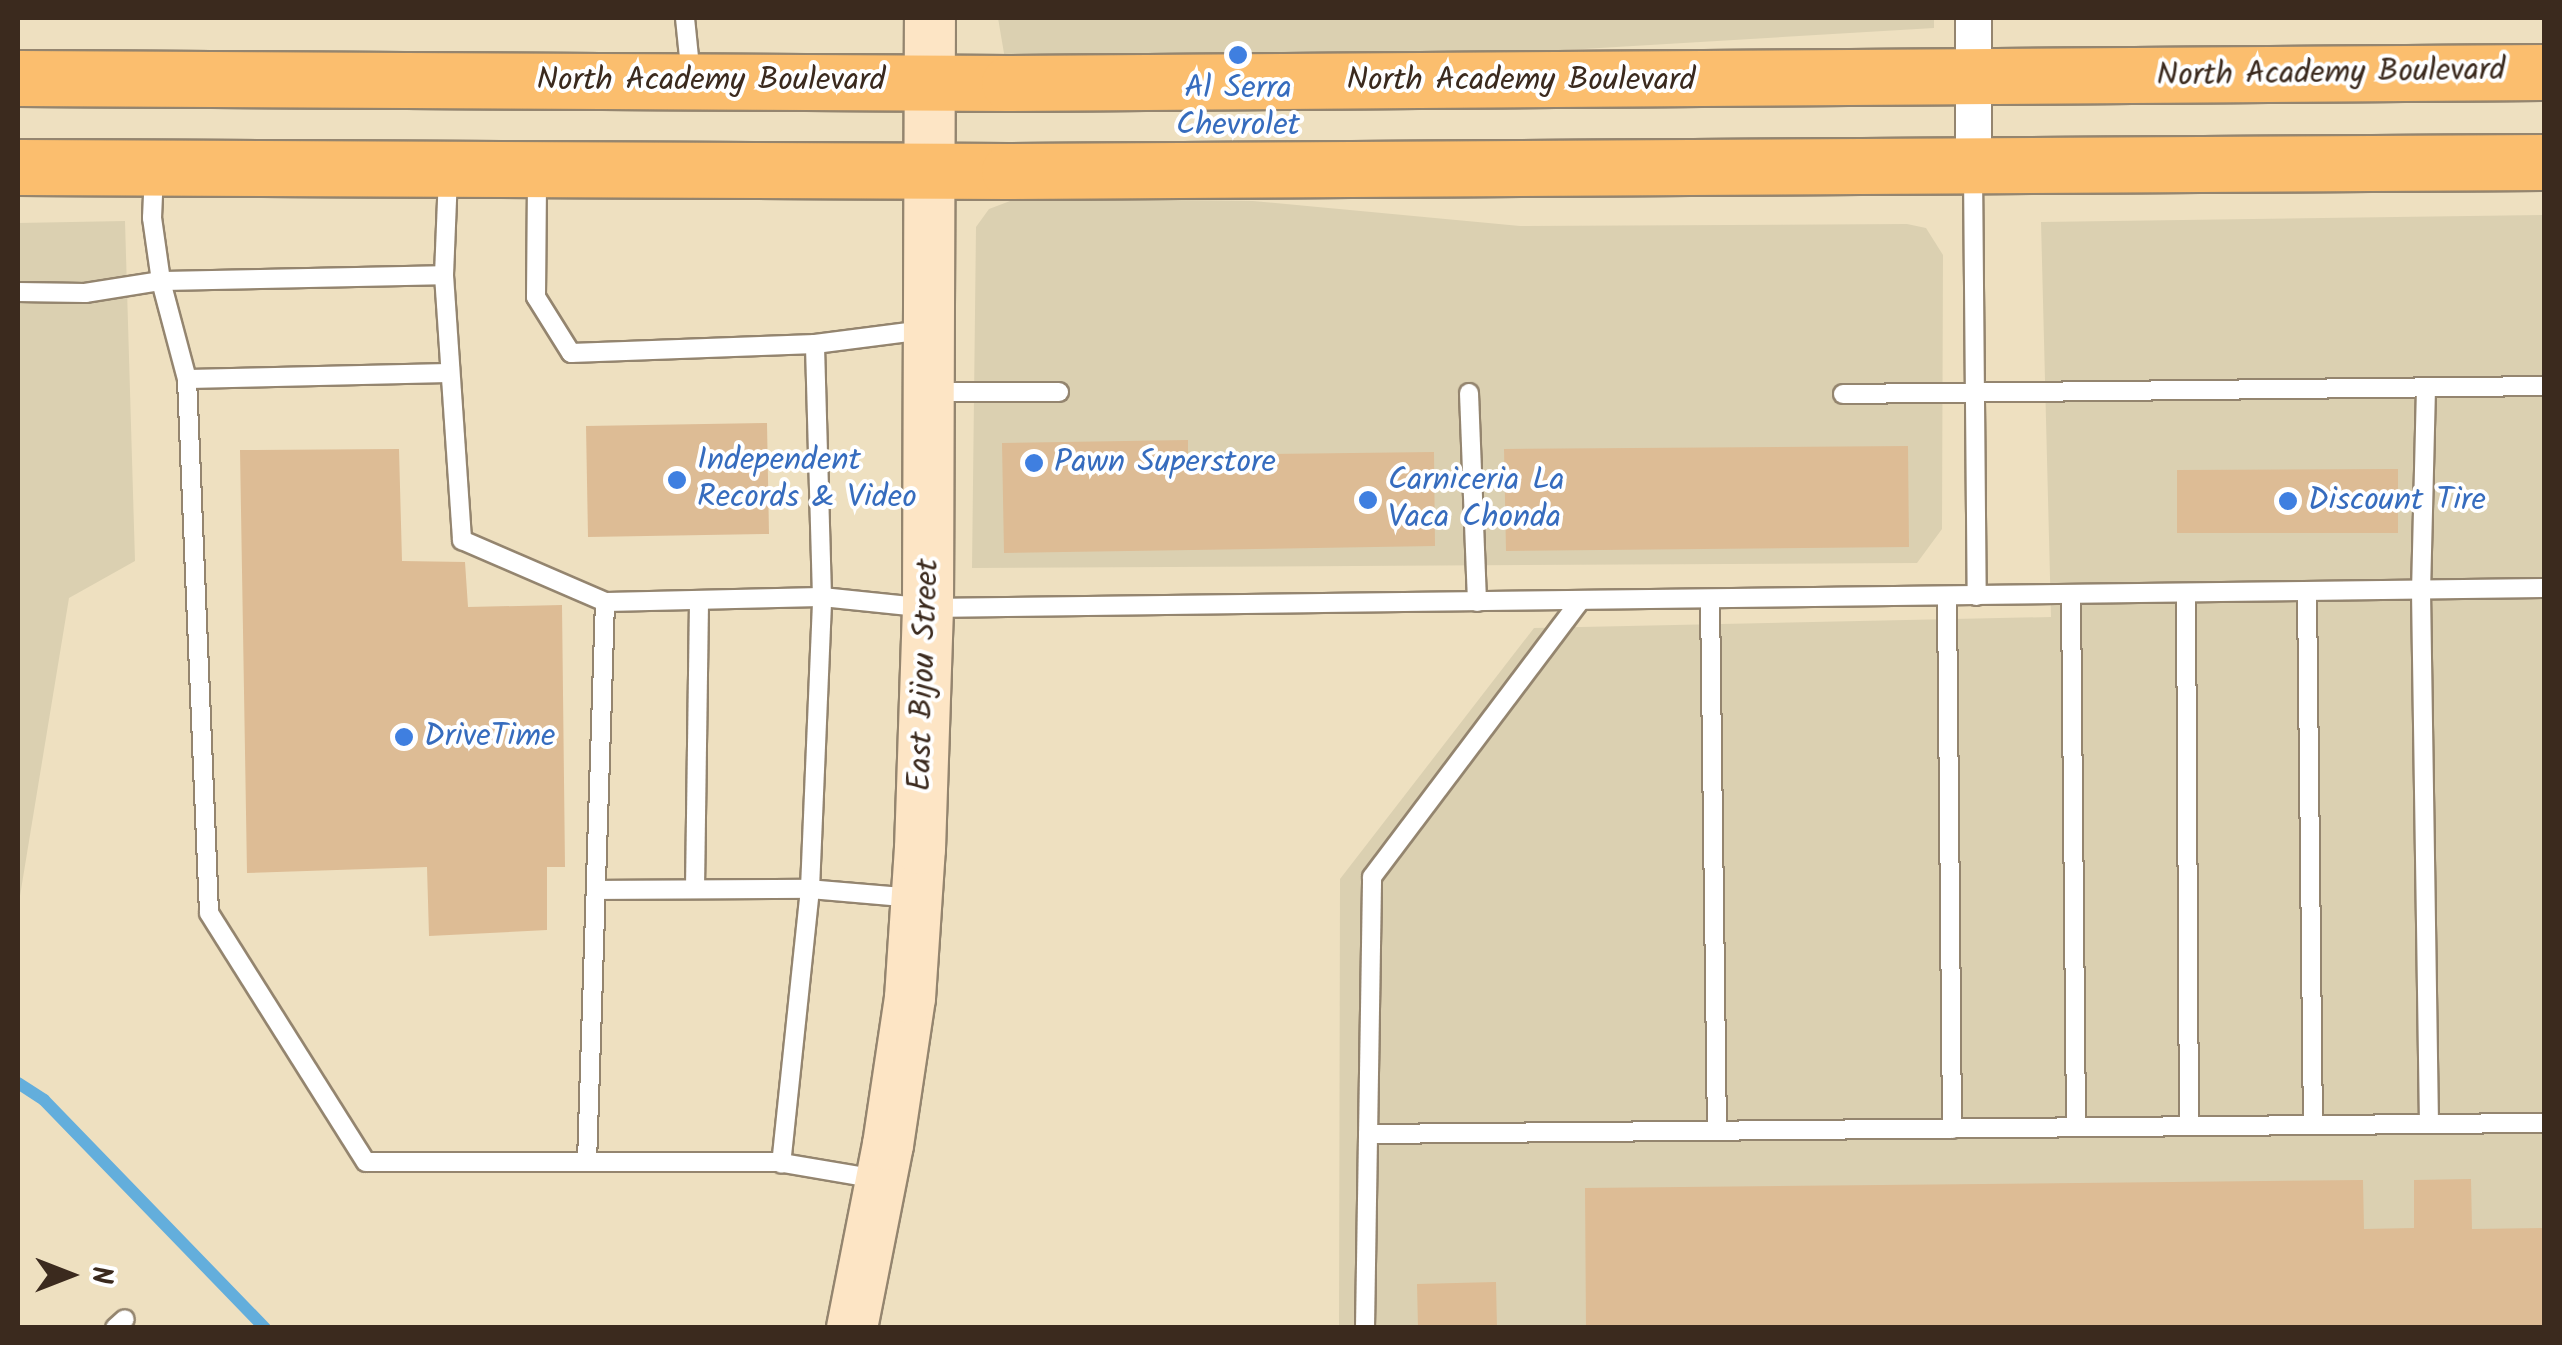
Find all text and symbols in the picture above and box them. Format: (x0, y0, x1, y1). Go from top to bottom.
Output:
marker: Al Serra Chevrolet (1227, 44, 1249, 66)
street label: North Academy Boulevard (2156, 52, 2506, 96)
street label: North Academy Boulevard (536, 62, 886, 100)
street label: North Academy Boulevard (1346, 62, 1696, 100)
place label: Al Serra Chevrolet (1176, 71, 1300, 146)
place label: Independent Records & Video (697, 443, 917, 518)
place label: Pawn Superstore (1054, 444, 1276, 482)
marker: Pawn Superstore (1023, 452, 1045, 474)
place label: Carniceria La Vaca Chonda (1388, 463, 1565, 538)
marker: Independent Records & Video (666, 469, 688, 491)
place label: Discount Tire (2308, 482, 2486, 520)
marker: Carniceria La Vaca Chonda (1357, 489, 1379, 511)
marker: Discount Tire (2277, 490, 2299, 512)
street label: East Bijou Street (902, 558, 948, 792)
place label: DriveTime (424, 718, 555, 756)
marker: DriveTime (393, 726, 415, 748)
north arrow (20, 1225, 120, 1325)
text: N (78, 1266, 123, 1284)

